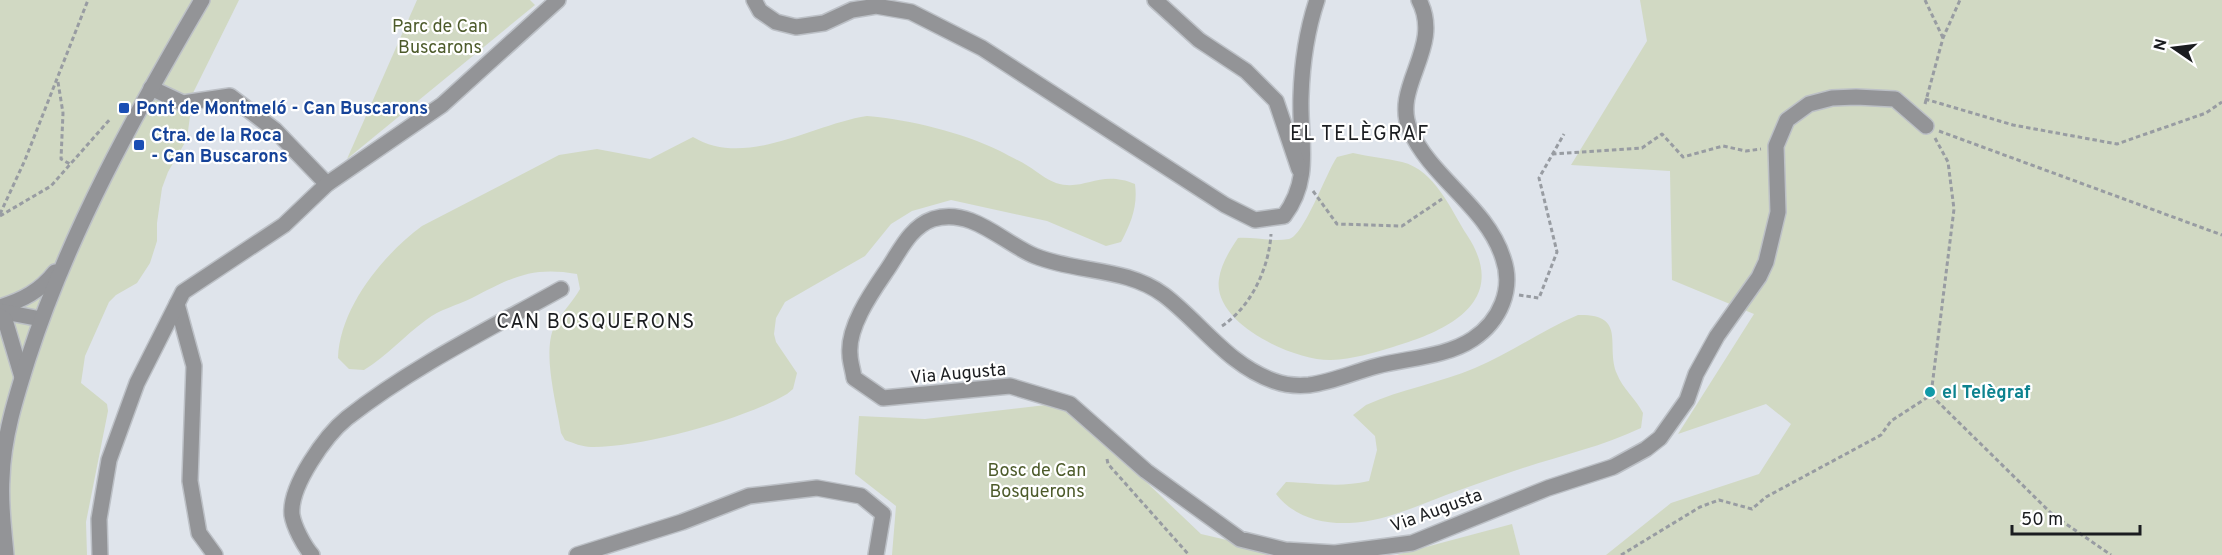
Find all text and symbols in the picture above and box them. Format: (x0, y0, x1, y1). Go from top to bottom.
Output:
park label: Parc de Can Buscarons (392, 16, 488, 60)
north arrow (2144, 18, 2204, 78)
text: N (2150, 37, 2172, 53)
place label: Pont de Montmeló - Can Buscarons (136, 98, 428, 121)
marker: Pont de Montmeló - Can Buscarons (117, 101, 131, 115)
district label: EL TELÈGRAF (1290, 120, 1430, 148)
place label: Ctra. de la Roca - Can Buscarons (151, 125, 288, 169)
marker: Ctra. de la Roca - Can Buscarons (132, 138, 146, 152)
district label: CAN BOSQUERONS (496, 310, 696, 336)
street label: Via Augusta (909, 359, 1007, 390)
place label: el Telègraf (1942, 382, 2031, 405)
marker: el Telègraf (1923, 385, 1937, 399)
park label: Bosc de Can Bosquerons (988, 460, 1086, 504)
street label: Via Augusta (1387, 484, 1486, 539)
scale bar (2012, 498, 2140, 536)
text: 50 m (2021, 509, 2063, 532)

